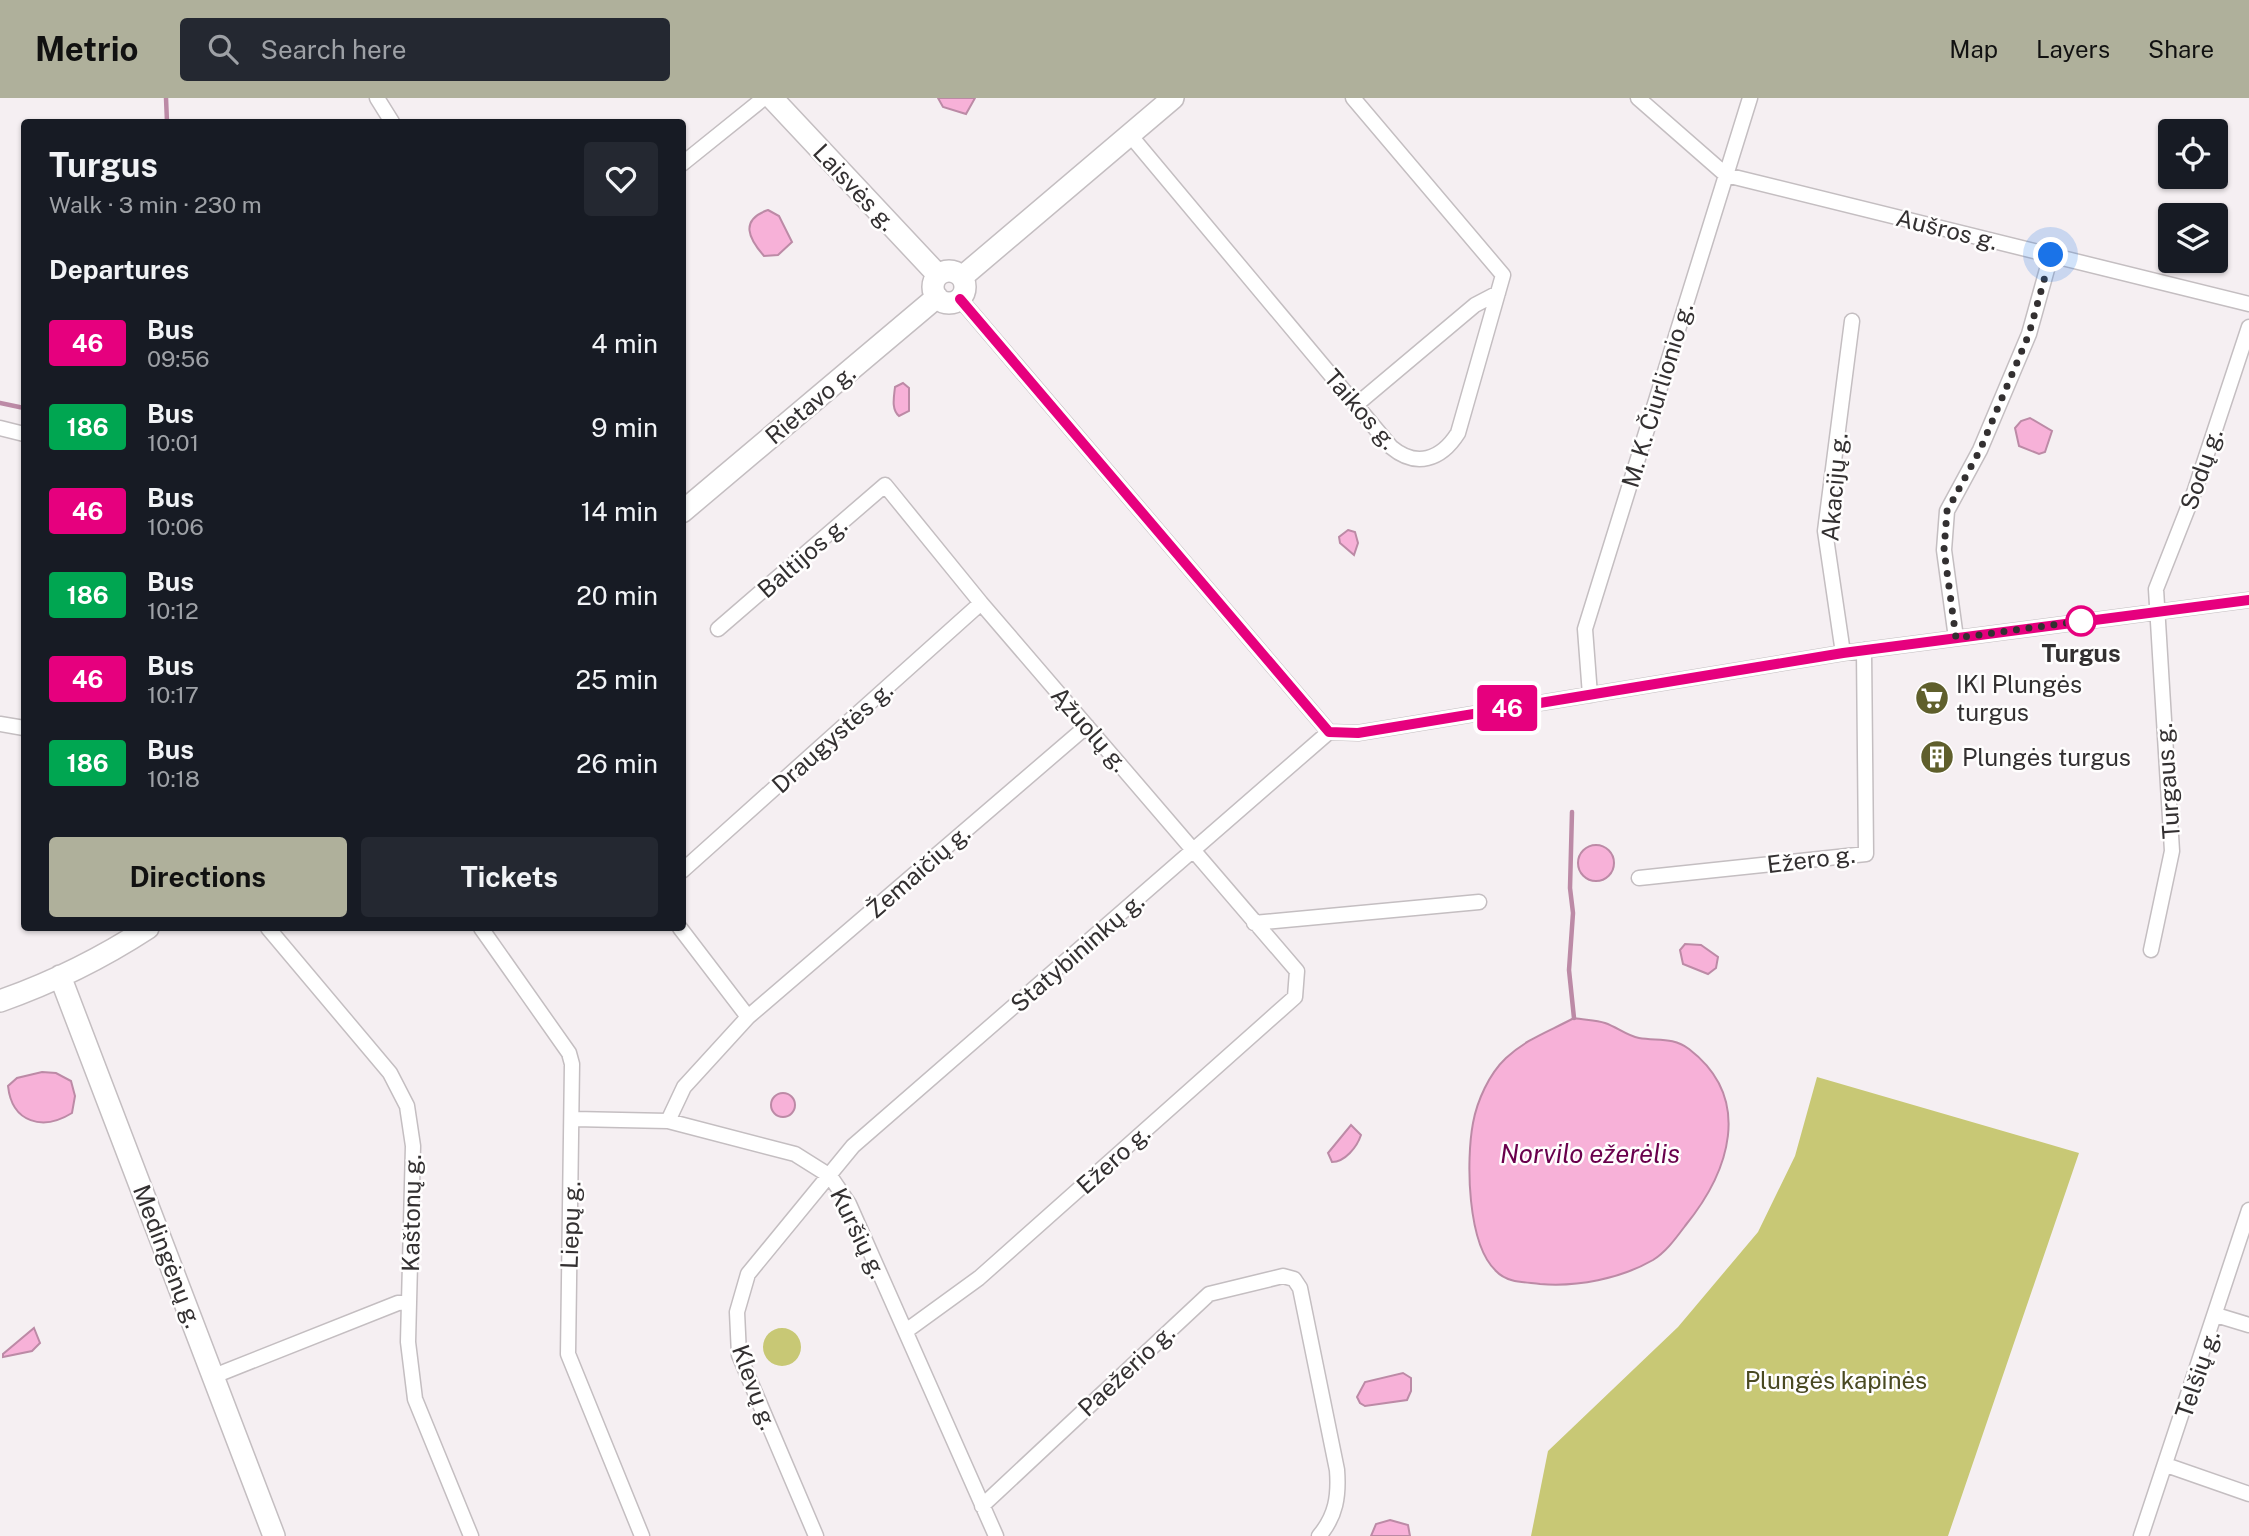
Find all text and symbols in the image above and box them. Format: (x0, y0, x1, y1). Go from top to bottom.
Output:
search box (180, 18, 670, 81)
text: Metrio (35, 30, 138, 68)
icon: search (204, 30, 242, 68)
text: Search here (260, 34, 406, 65)
text: Map (1949, 35, 1998, 63)
text: Layers (2036, 35, 2110, 63)
text: Share (2148, 35, 2214, 63)
map controls (2158, 119, 2228, 273)
button: locate (2158, 119, 2228, 189)
street label: Laisvės g. (808, 138, 902, 236)
button: heart (584, 142, 658, 216)
text: Turgus (49, 146, 158, 184)
text: Walk · 3 min · 230 m (49, 191, 262, 218)
street label: Aušros g. (1893, 203, 2001, 255)
button: layers (2158, 203, 2228, 273)
your location (2033, 237, 2068, 272)
text: Departures (49, 254, 189, 285)
street label: M. K. Čiurlionio g. (1616, 299, 1698, 491)
text: Bus (147, 314, 194, 345)
text: 4 min (591, 328, 658, 359)
text: 46 (72, 329, 103, 357)
text: 09:56 (147, 345, 210, 372)
street label: Rietavo g. (759, 358, 861, 450)
street label: Taikos g. (1319, 363, 1403, 455)
text: Bus (147, 398, 194, 429)
text: 9 min (591, 412, 658, 443)
text: 186 (66, 413, 109, 441)
street label: Sodų g. (2174, 425, 2228, 513)
text: 10:01 (147, 429, 199, 456)
street label: Akacijų g. (1815, 432, 1853, 542)
text: Bus (147, 482, 194, 513)
text: 14 min (581, 496, 658, 527)
text: 46 (72, 497, 103, 525)
street label: Baltijos g. (752, 511, 852, 603)
text: 10:06 (147, 513, 204, 540)
text: Bus (147, 566, 194, 597)
text: 20 min (576, 580, 658, 611)
text: 186 (66, 581, 109, 609)
text: 10:12 (147, 597, 199, 624)
marker: Turgus (2066, 606, 2096, 636)
place label: Turgus (2041, 639, 2121, 667)
text: Bus (147, 650, 194, 681)
text: 25 min (575, 664, 658, 695)
text: 46 (72, 665, 103, 693)
place label: IKI Plungės turgus (1956, 670, 2082, 726)
street label: Draugystės g. (766, 675, 898, 799)
supermarket icon: IKI Plungės turgus (1913, 679, 1951, 717)
text: 10:17 (147, 681, 199, 708)
street label: Ąžuolų g. (1046, 681, 1134, 777)
line badge: 46 (1476, 685, 1538, 731)
text: 46 (1491, 694, 1523, 722)
street label: Turgaus g. (2149, 722, 2185, 840)
text: Bus (147, 734, 194, 765)
building icon: Plungės turgus (1918, 738, 1956, 776)
place label: Plungės turgus (1962, 743, 2131, 771)
text: 26 min (576, 748, 658, 779)
text: 186 (66, 749, 109, 777)
text: 10:18 (147, 765, 200, 792)
street label: Žemaičių g. (861, 819, 975, 923)
button: Directions (49, 837, 347, 917)
button: Tickets (361, 837, 658, 917)
street label: Ežero g. (1765, 840, 1857, 878)
street label: Statybininkų g. (1005, 887, 1149, 1017)
street label: Ežero g. (1071, 1119, 1155, 1199)
water label: Norvilo ežerėlis (1500, 1138, 1680, 1169)
street label: Kaštonų g. (396, 1154, 426, 1272)
street label: Medingėnų g. (128, 1180, 208, 1332)
street label: Liepų g. (554, 1181, 586, 1269)
street label: Kuršių g. (825, 1183, 893, 1283)
street label: Paežerio g. (1072, 1318, 1180, 1422)
street label: Telšių g. (2169, 1326, 2225, 1422)
street label: Klevų g. (727, 1341, 783, 1433)
park label: Plungės kapinės (1745, 1366, 1927, 1394)

